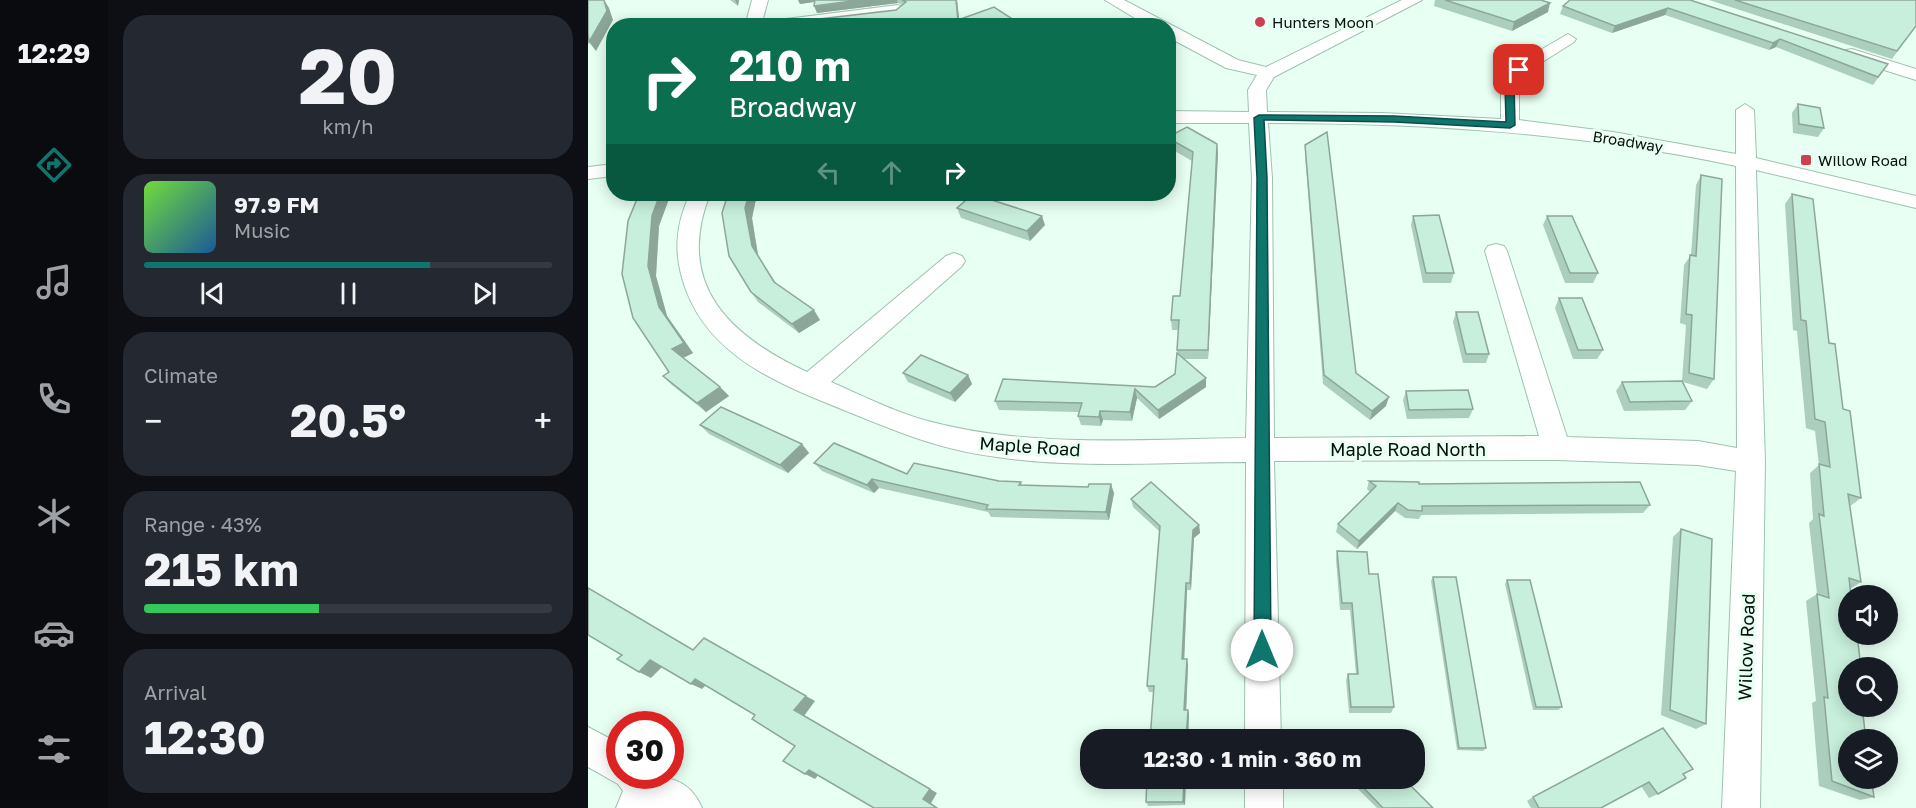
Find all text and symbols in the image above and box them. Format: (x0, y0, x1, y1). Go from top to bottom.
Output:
place label: Hunters Moon (1272, 13, 1374, 31)
marker: Hunters Moon (1253, 15, 1267, 29)
text: 20 (299, 28, 397, 121)
text: 12:29 (18, 37, 90, 69)
text: 210 m (729, 40, 851, 90)
icon: right (630, 42, 708, 120)
pin (1493, 44, 1544, 95)
icon: arrive (1502, 53, 1535, 86)
text: Broadway (729, 91, 857, 123)
text: km/h (323, 114, 373, 138)
street label: Broadway (1592, 127, 1665, 156)
icon: directions (33, 144, 75, 186)
place label: Willow Road (1818, 151, 1907, 169)
marker: Willow Road (1799, 153, 1813, 167)
icon: left (812, 156, 845, 189)
icon: ahead (875, 156, 908, 189)
icon: right (938, 156, 971, 189)
text: 97.9 FM (234, 191, 319, 218)
text: Music (234, 218, 290, 242)
icon: music (33, 261, 75, 303)
icon: previous (196, 277, 229, 310)
icon: pause (332, 277, 365, 310)
icon: next (468, 277, 501, 310)
text: Climate (144, 363, 218, 387)
icon: phone (33, 378, 75, 420)
text: 20.5° (290, 393, 406, 447)
text: − (144, 401, 162, 440)
text: + (534, 401, 552, 440)
street label: Maple Road (979, 431, 1081, 461)
street label: Maple Road North (1330, 438, 1486, 460)
icon: climate (33, 495, 75, 537)
text: Range · 43% (144, 512, 262, 536)
text: 215 km (144, 542, 299, 596)
map controls (1838, 585, 1898, 789)
button: sound (1838, 585, 1898, 645)
street label: Willow Road (1733, 593, 1759, 701)
icon: car (33, 612, 75, 654)
position arrow (1230, 618, 1294, 682)
button: search (1838, 657, 1898, 717)
text: Arrival (144, 680, 207, 704)
text: 12:30 (144, 710, 266, 764)
speed limit sign: 30 (606, 711, 684, 789)
icon: filters (33, 728, 75, 770)
button: layers (1838, 729, 1898, 789)
text: 12:30 · 1 min · 360 m (1144, 745, 1361, 772)

